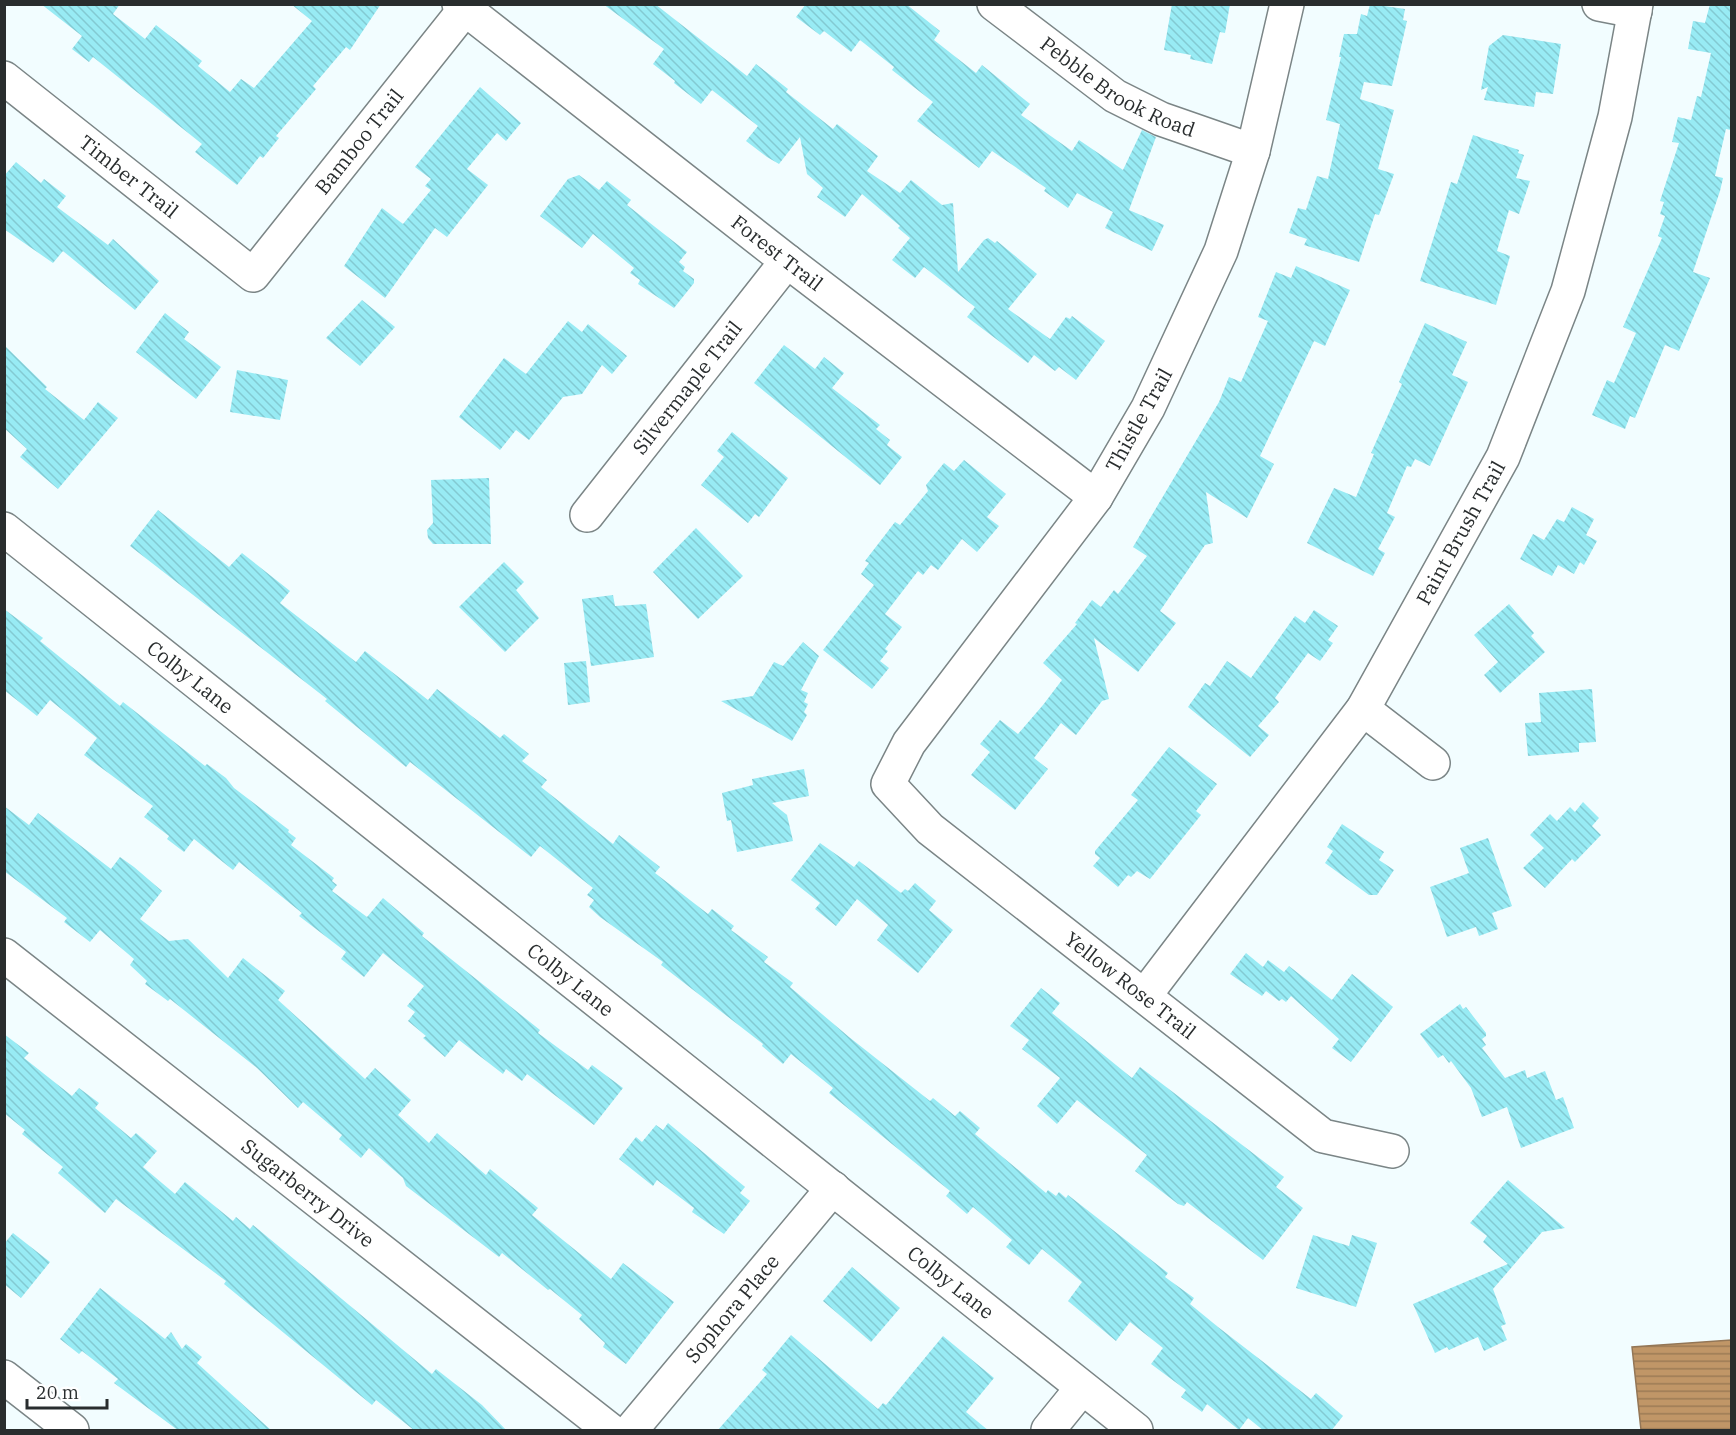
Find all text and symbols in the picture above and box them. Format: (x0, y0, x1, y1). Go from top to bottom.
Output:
street label: Pebble Brook Road (1035, 30, 1199, 143)
street label: Bamboo Trail (308, 83, 409, 200)
street label: Timber Trail (74, 129, 184, 224)
street label: Forest Trail (726, 209, 829, 297)
street label: Silvermaple Trail (626, 315, 748, 460)
street label: Thistle Trail (1099, 363, 1178, 476)
street label: Paint Brush Trail (1410, 456, 1511, 610)
street label: Colby Lane (142, 634, 239, 720)
street label: Yellow Rose Trail (1059, 925, 1202, 1045)
street label: Colby Lane (522, 937, 620, 1022)
street label: Sugarberry Drive (236, 1132, 380, 1253)
street label: Colby Lane (902, 1239, 1000, 1325)
street label: Sophora Place (679, 1248, 785, 1368)
scale bar (27, 1372, 106, 1410)
text: 20 m (36, 1381, 79, 1404)

